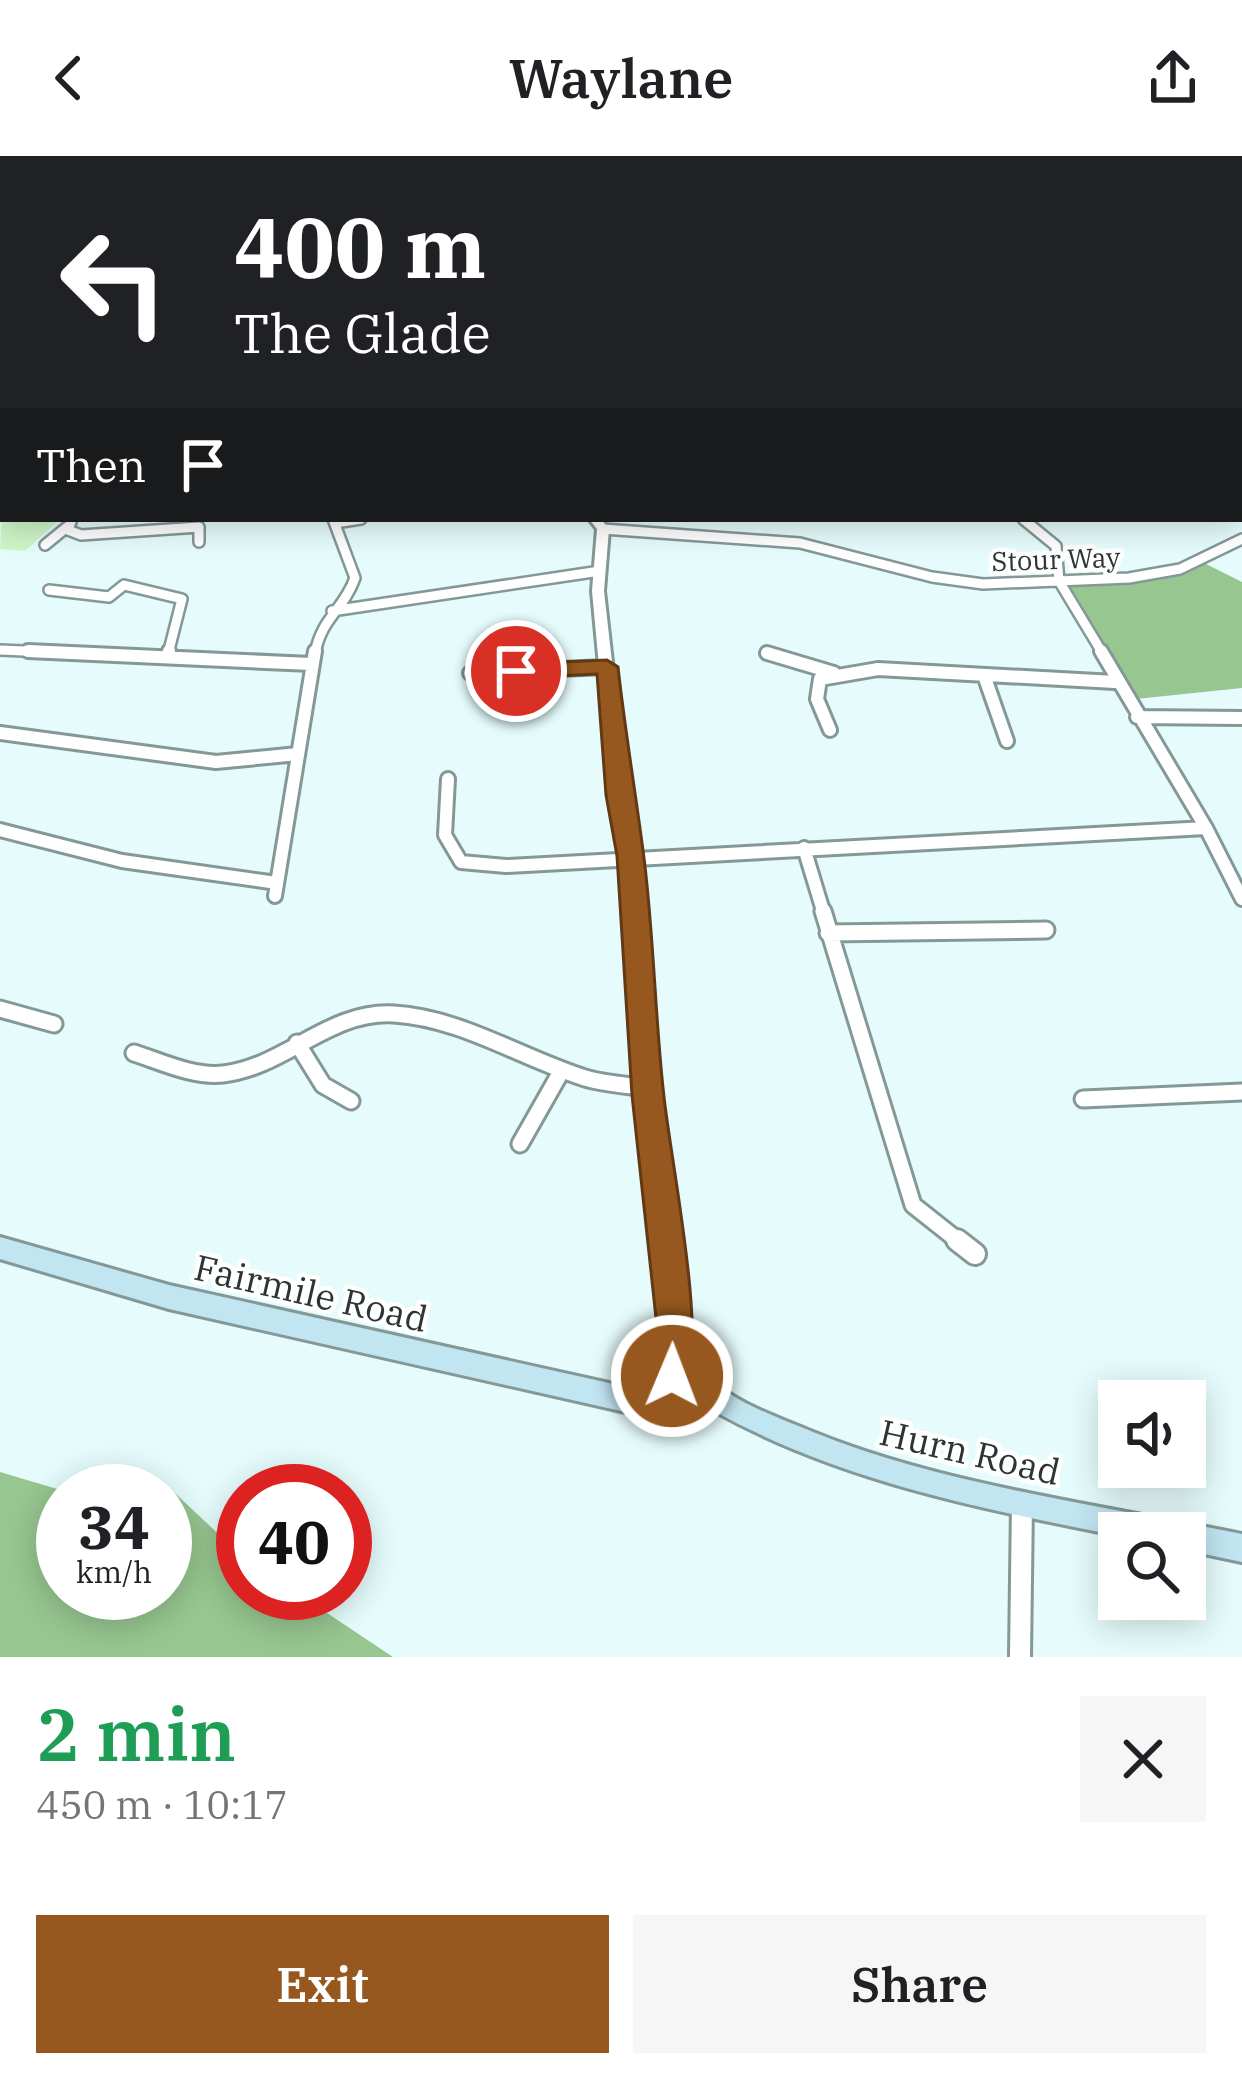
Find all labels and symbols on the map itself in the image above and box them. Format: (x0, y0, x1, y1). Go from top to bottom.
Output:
street label: Stour Way (991, 539, 1122, 578)
pin (465, 620, 567, 722)
street label: Fairmile Road (190, 1243, 432, 1342)
position arrow (609, 1313, 735, 1439)
street label: Hurn Road (875, 1408, 1065, 1495)
speed limit sign: 40 (216, 1464, 372, 1620)

